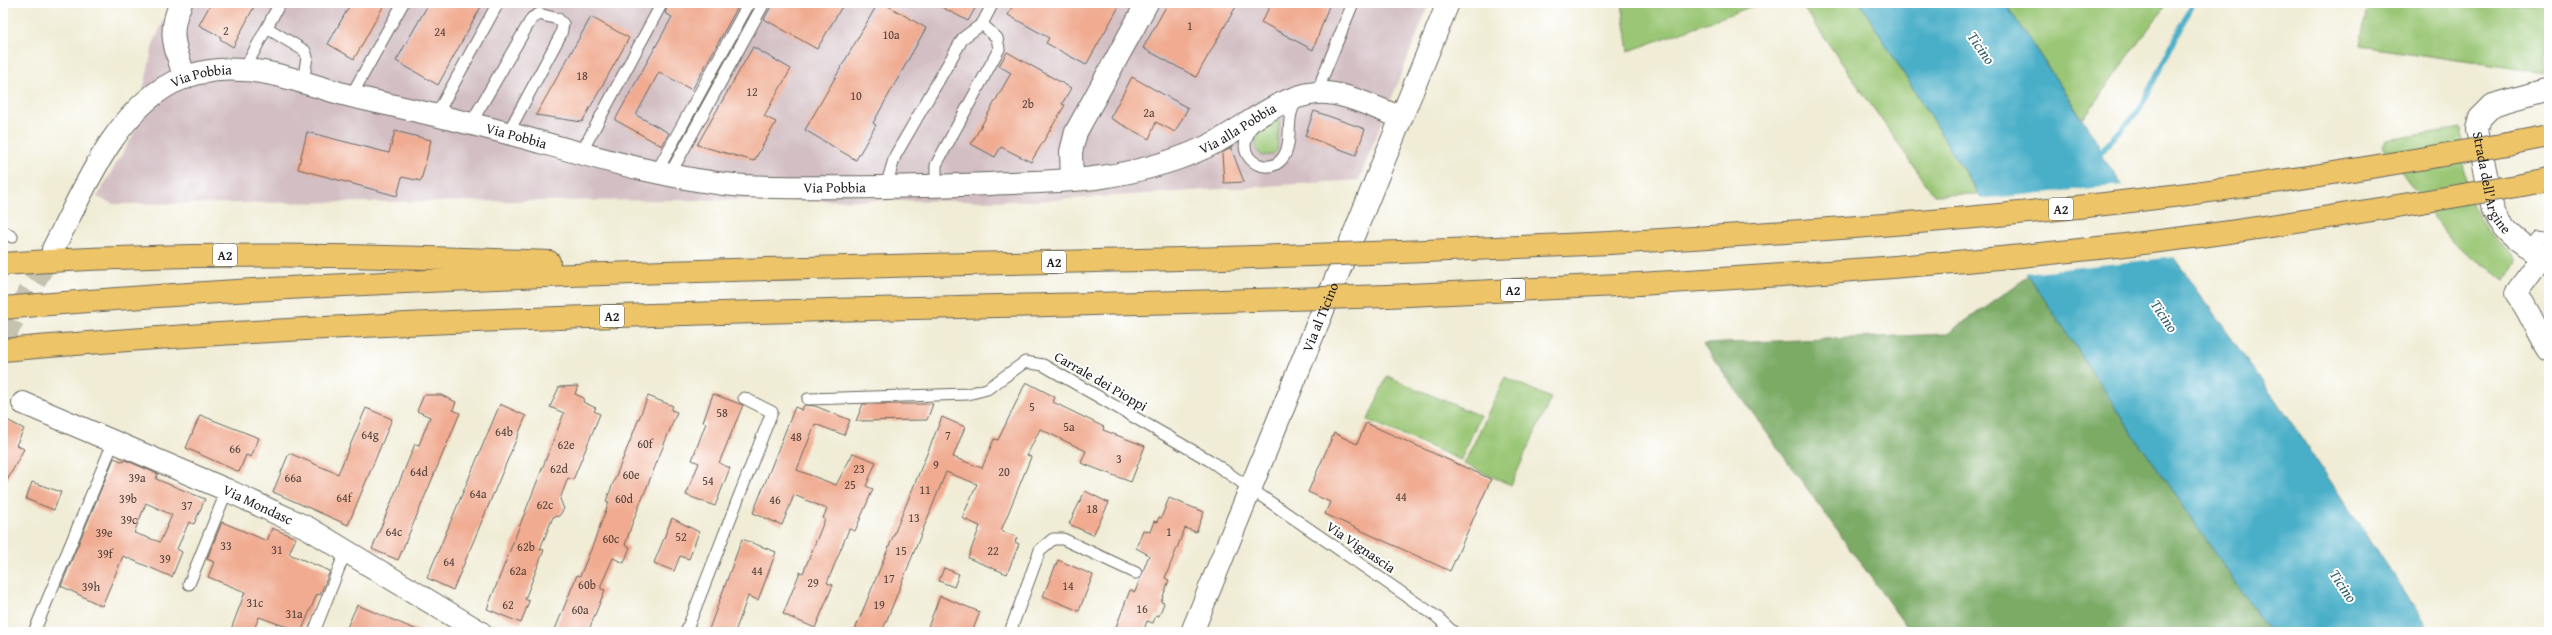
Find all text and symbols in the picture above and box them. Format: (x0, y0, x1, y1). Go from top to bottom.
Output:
house number: 1 (1187, 17, 1193, 34)
house number: 2 (223, 22, 229, 39)
house number: 24 (434, 23, 446, 40)
house number: 10a (882, 26, 900, 43)
water label: Ticino (1963, 27, 2001, 69)
street label: Via Pobbia (167, 59, 232, 92)
house number: 18 (576, 67, 588, 84)
house number: 12 (746, 83, 758, 100)
house number: 10 (850, 87, 862, 104)
house number: 2b (1022, 95, 1034, 112)
street label: Via alla Pobbia (1196, 98, 1280, 159)
house number: 2a (1143, 104, 1155, 121)
street label: Via Pobbia (484, 118, 550, 154)
street label: Strada dell'Argine (2468, 130, 2516, 239)
street label: Via Pobbia (803, 177, 866, 197)
road number: A2 (2049, 198, 2073, 220)
road number: A2 (213, 244, 237, 266)
road number: A2 (1042, 251, 1066, 273)
street label: Via al Ticino (1297, 279, 1343, 355)
road number: A2 (1501, 279, 1525, 301)
water label: Ticino (2146, 295, 2183, 337)
road number: A2 (600, 305, 624, 327)
street label: Carrale dei Pioppi (1051, 346, 1151, 416)
house number: 5 (1029, 398, 1035, 415)
house number: 58 (716, 404, 728, 421)
house number: 5a (1063, 418, 1075, 435)
house number: 64b (495, 423, 513, 440)
house number: 64g (361, 426, 379, 443)
house number: 7 (945, 427, 951, 444)
house number: 48 (790, 428, 802, 445)
house number: 60f (637, 435, 654, 452)
house number: 62e (557, 436, 575, 453)
house number: 66 (229, 440, 241, 457)
house number: 3 (1116, 450, 1122, 467)
house number: 9 (933, 456, 939, 473)
house number: 62d (550, 460, 569, 477)
house number: 23 (853, 460, 865, 477)
house number: 64d (410, 463, 429, 480)
house number: 20 (998, 463, 1010, 480)
house number: 60e (622, 466, 640, 483)
house number: 39a (128, 469, 146, 486)
house number: 66a (284, 469, 302, 486)
house number: 54 (702, 472, 714, 489)
house number: 25 (844, 476, 856, 493)
street label: Via Mondasc (220, 480, 296, 530)
house number: 11 (919, 481, 931, 498)
house number: 64a (469, 485, 487, 502)
house number: 44 (1395, 488, 1407, 505)
house number: 64f (336, 489, 353, 506)
house number: 39b (119, 490, 137, 507)
house number: 60d (615, 490, 634, 507)
house number: 46 (769, 491, 781, 508)
house number: 62c (537, 496, 554, 513)
house number: 37 (181, 497, 193, 514)
house number: 18 (1086, 500, 1098, 517)
house number: 13 (908, 509, 920, 526)
house number: 39c (121, 511, 138, 528)
street label: Via Vignascia (1322, 516, 1400, 578)
house number: 64c (386, 523, 403, 540)
house number: 1 (1166, 523, 1172, 540)
house number: 39e (95, 524, 113, 541)
house number: 52 (675, 528, 687, 545)
house number: 60c (603, 530, 620, 547)
house number: 33 (220, 537, 232, 554)
house number: 62b (517, 538, 535, 555)
house number: 31 (271, 541, 283, 558)
house number: 15 (895, 542, 907, 559)
house number: 22 (987, 542, 999, 559)
house number: 39f (97, 545, 114, 562)
house number: 39 (159, 550, 171, 567)
house number: 64 (443, 553, 455, 570)
house number: 62a (509, 562, 527, 579)
house number: 44 (751, 562, 763, 579)
water label: Ticino (2325, 565, 2362, 607)
house number: 17 (883, 570, 895, 587)
house number: 29 (807, 574, 819, 591)
house number: 60b (578, 576, 596, 593)
house number: 14 (1062, 577, 1074, 594)
house number: 39h (82, 578, 100, 595)
house number: 31c (247, 594, 264, 611)
house number: 62 (502, 596, 514, 613)
house number: 19 (873, 596, 885, 613)
house number: 16 (1136, 600, 1148, 617)
house number: 60a (571, 601, 589, 618)
house number: 31a (285, 605, 303, 622)

